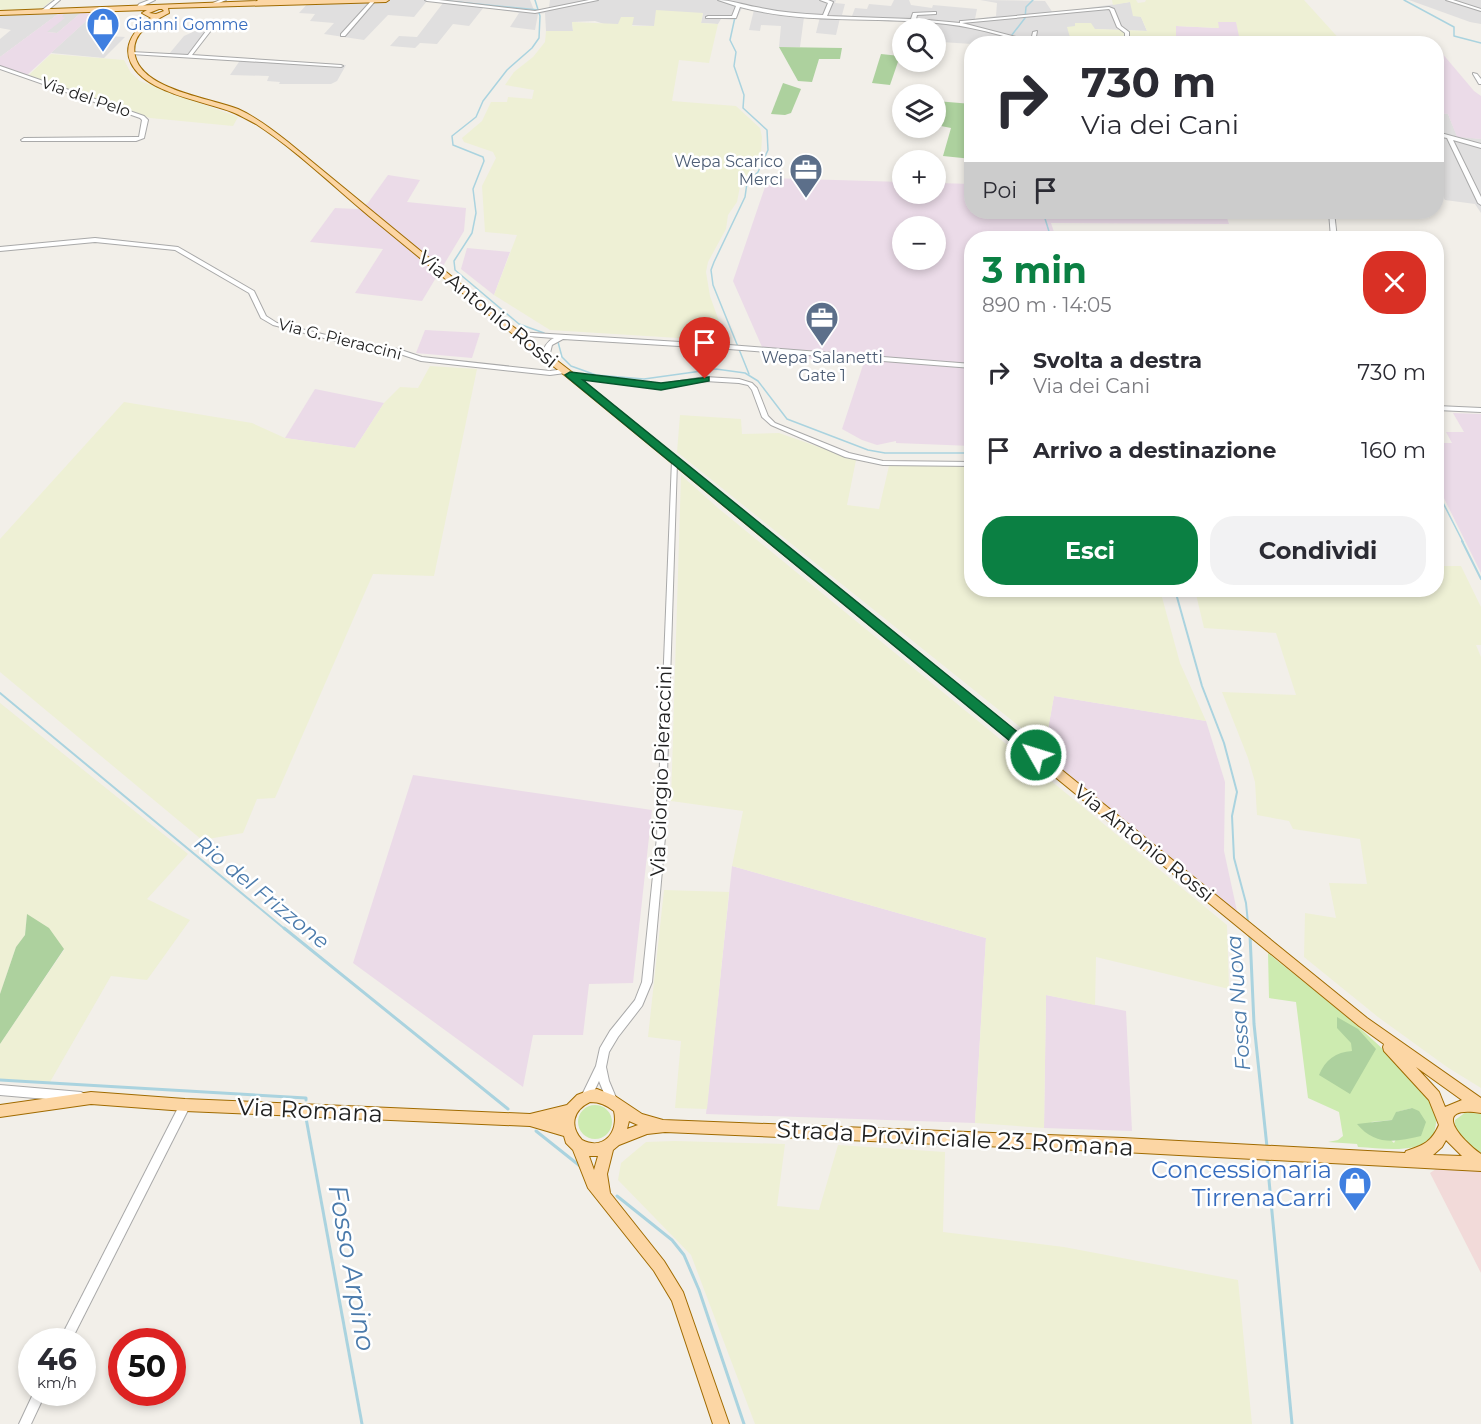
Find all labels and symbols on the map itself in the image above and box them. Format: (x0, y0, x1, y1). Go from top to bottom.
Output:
shop icon: Gianni Gomme (85, 6, 121, 53)
place label: Gianni Gomme (126, 15, 248, 34)
street label: Via del Pelo (39, 73, 133, 121)
place label: Wepa Scarico Merci (674, 152, 783, 189)
office icon: Wepa Scarico Merci (788, 152, 824, 199)
street label: Via Antonio Rossi (413, 245, 563, 373)
office icon: Wepa Salanetti Gate 1 (804, 300, 840, 347)
street label: Via G. Pieraccini (276, 314, 404, 364)
pin (679, 317, 730, 379)
place label: Wepa Salanetti Gate 1 (761, 348, 883, 385)
street label: Via Giorgio Pieraccini (645, 665, 677, 877)
position arrow (1004, 723, 1068, 787)
street label: Via Antonio Rossi (1069, 779, 1219, 907)
water label: Rio del Frizzone (190, 830, 334, 954)
water label: Fossa Nuova (1221, 934, 1255, 1072)
street label: Via Romana (237, 1092, 383, 1128)
street label: Strada Provinciale 23 Romana (776, 1114, 1134, 1162)
place label: Concessionaria TirrenaCarri (1151, 1155, 1332, 1212)
shop icon: Concessionaria TirrenaCarri (1337, 1165, 1373, 1212)
water label: Fosso Arpino (322, 1182, 382, 1354)
speed limit sign: 50 (108, 1328, 186, 1406)

